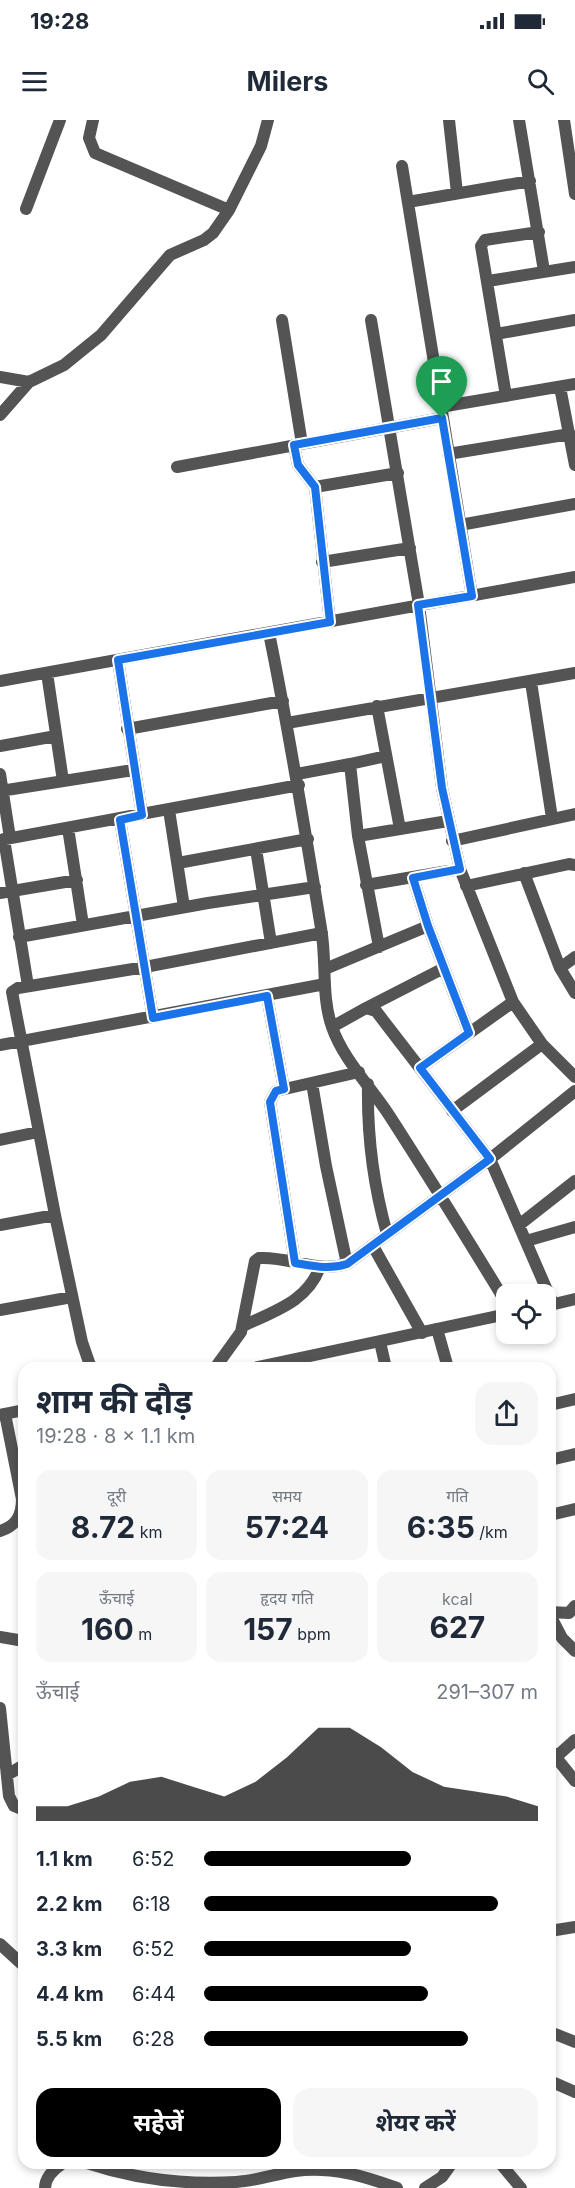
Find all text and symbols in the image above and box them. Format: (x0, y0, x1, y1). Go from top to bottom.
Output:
text: 19:28 (30, 8, 89, 34)
icon: menu (18, 65, 51, 98)
text: Milers (247, 65, 329, 98)
icon: search (524, 65, 557, 98)
pin (416, 356, 467, 418)
icon: arrive (425, 365, 458, 398)
map controls (496, 1284, 556, 1344)
button: locate (496, 1284, 556, 1344)
text: शाम की दौड़ (36, 1381, 192, 1421)
button: share (475, 1382, 538, 1445)
text: 19:28 · 8 × 1.1 km (36, 1424, 195, 1448)
text: दूरी (107, 1486, 126, 1506)
text: समय (272, 1486, 302, 1506)
text: गति (446, 1486, 468, 1506)
text: 8.72 (71, 1509, 135, 1545)
text: 57:24 (245, 1509, 329, 1545)
text: 6:35 (407, 1509, 475, 1545)
text: km (135, 1522, 163, 1542)
text: /km (475, 1522, 508, 1542)
text: ऊँचाई (99, 1588, 134, 1608)
text: हृदय गति (260, 1588, 314, 1608)
text: kcal (442, 1589, 473, 1609)
text: 627 (429, 1609, 485, 1645)
text: 160 (81, 1611, 134, 1647)
text: 157 (243, 1611, 293, 1647)
text: m (134, 1624, 152, 1644)
text: bpm (293, 1624, 331, 1644)
text: ऊँचाई (36, 1680, 79, 1704)
text: 291–307 m (436, 1680, 538, 1704)
text: 1.1 km (36, 1847, 93, 1871)
text: 6:52 (132, 1847, 175, 1871)
text: 2.2 km (36, 1892, 102, 1916)
text: 6:18 (132, 1892, 171, 1916)
text: 3.3 km (36, 1937, 102, 1961)
text: 6:52 (132, 1937, 175, 1961)
text: 4.4 km (36, 1982, 104, 2006)
text: 6:44 (132, 1982, 176, 2006)
text: 5.5 km (36, 2027, 102, 2051)
text: 6:28 (132, 2027, 175, 2051)
button: सहेजें (36, 2088, 281, 2157)
button: शेयर करें (293, 2088, 538, 2157)

